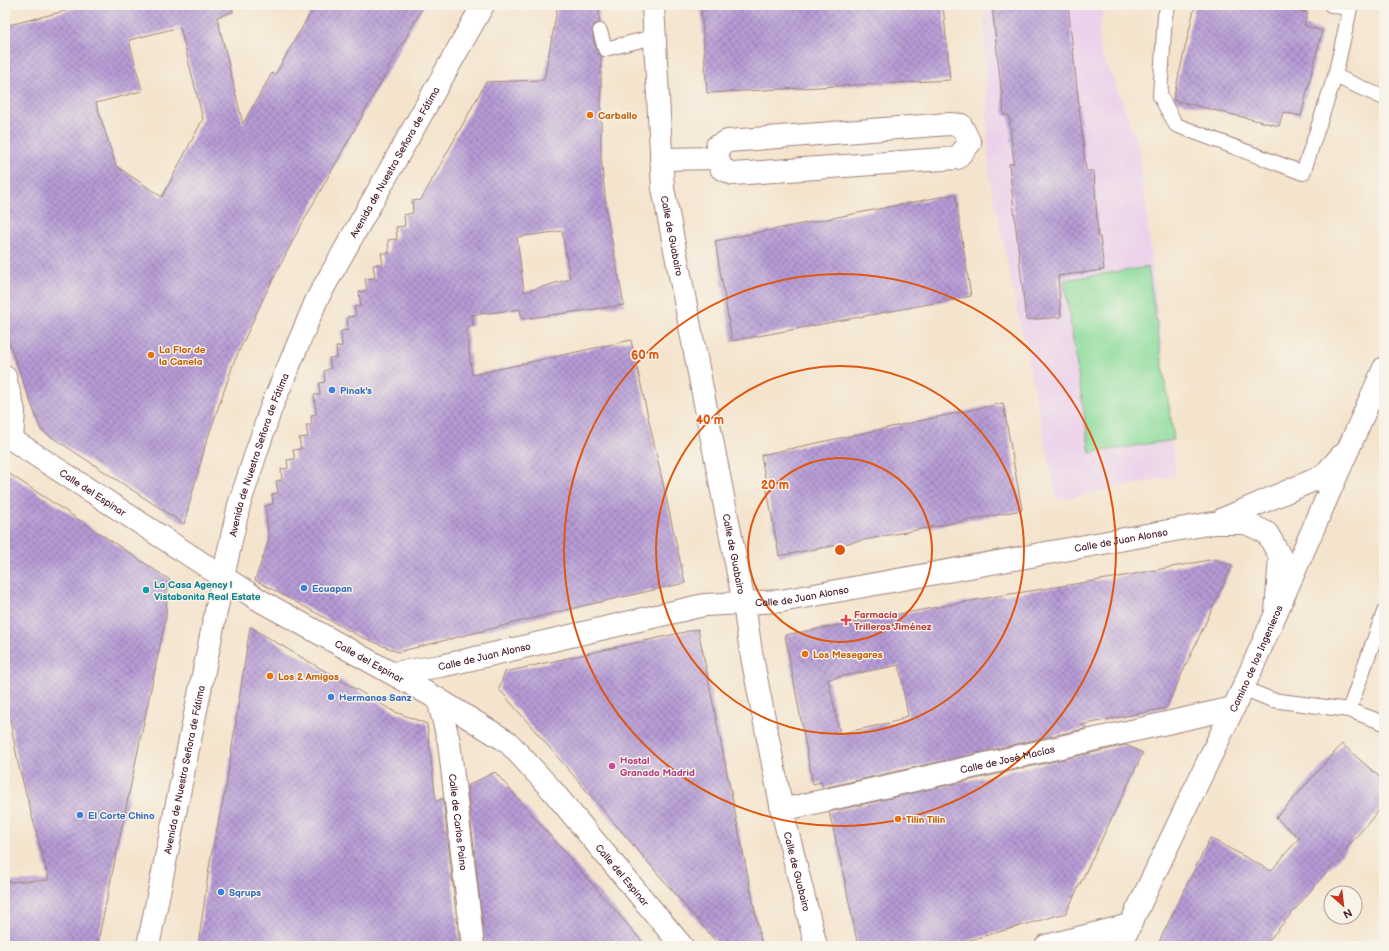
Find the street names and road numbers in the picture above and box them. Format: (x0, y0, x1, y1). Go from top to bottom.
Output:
street label: Avenida de Nuestra Señora de Fátima (348, 84, 443, 240)
street label: Calle de Guabairo (658, 195, 685, 278)
street label: Avenida de Nuestra Señora de Fátima (227, 371, 292, 538)
street label: Calle del Espinar (57, 467, 128, 519)
street label: Calle de Guabairo (720, 513, 747, 596)
street label: Calle de Juan Alonso (1073, 526, 1169, 555)
street label: Calle de Juan Alonso (755, 584, 850, 609)
street label: Camino de los Ingenieros (1227, 604, 1286, 714)
street label: Calle del Espinar (332, 638, 406, 686)
street label: Calle de Juan Alonso (437, 640, 532, 673)
street label: Avenida de Nuestra Señora de Fátima (162, 684, 208, 855)
street label: Calle de José Macías (959, 743, 1056, 777)
street label: Calle de Carlos Paino (446, 773, 469, 872)
street label: Calle de Guabairo (781, 831, 812, 913)
street label: Calle del Espinar (593, 842, 651, 909)

